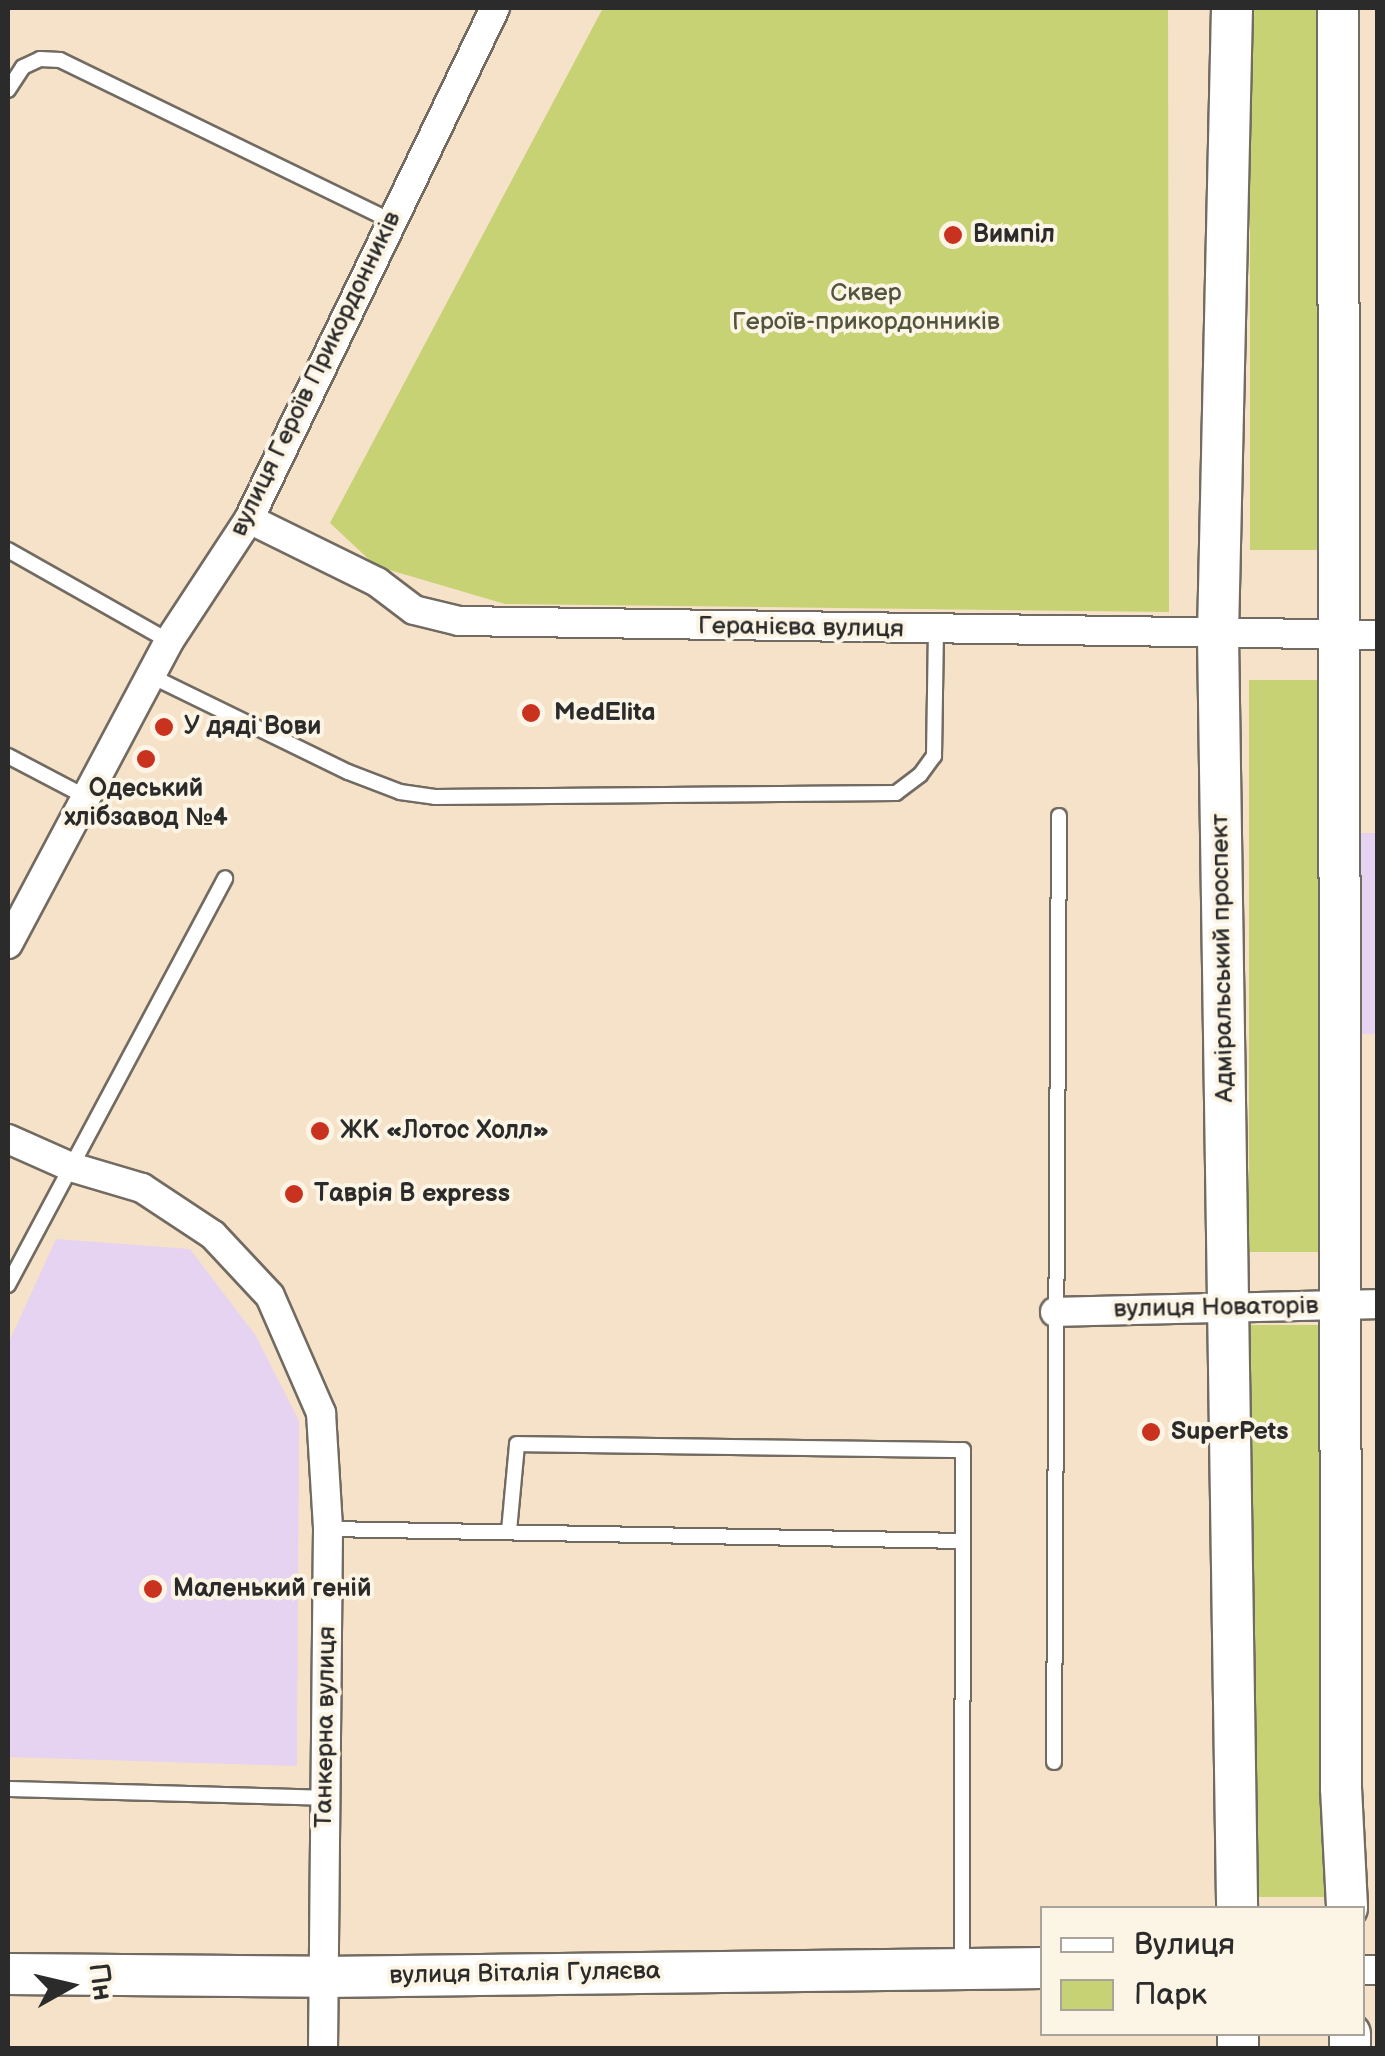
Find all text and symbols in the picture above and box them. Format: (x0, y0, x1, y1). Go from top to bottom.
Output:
street label: вулиця Героїв Прикордонників (224, 207, 408, 541)
place label: Вимпіл (973, 220, 1055, 250)
marker: Вимпіл (942, 224, 964, 246)
park label: Сквер Героїв-прикордонників (732, 279, 1000, 338)
street label: Геранієва вулиця (698, 611, 904, 645)
place label: MedElita (554, 698, 655, 728)
marker: MedElita (518, 700, 544, 726)
place label: У дяді Вови (184, 712, 321, 742)
marker: У дяді Вови (153, 716, 175, 738)
marker: Одеський хлібзавод №4 (135, 748, 157, 770)
place label: Одеський хлібзавод №4 (64, 775, 228, 834)
street label: Адміральський проспект (1205, 813, 1241, 1103)
place label: ЖК «Лотос Холл» (340, 1116, 549, 1146)
marker: ЖК «Лотос Холл» (309, 1120, 331, 1142)
place label: Таврія В express (314, 1179, 510, 1209)
marker: Таврія В express (283, 1183, 305, 1205)
street label: вулиця Новаторів (1113, 1291, 1319, 1325)
place label: SuperPets (1171, 1417, 1288, 1447)
marker: SuperPets (1140, 1421, 1162, 1443)
place label: Маленький геній (173, 1574, 371, 1604)
marker: Маленький геній (142, 1578, 164, 1600)
street label: Танкерна вулиця (309, 1626, 343, 1828)
legend (1040, 1906, 1365, 2036)
text: Вулиця (1134, 1927, 1235, 1963)
north arrow (20, 1936, 120, 2036)
street label: вулиця Віталія Гуляєва (389, 1957, 661, 1991)
text: Пн (81, 1961, 119, 2003)
text: Парк (1134, 1977, 1207, 2013)

